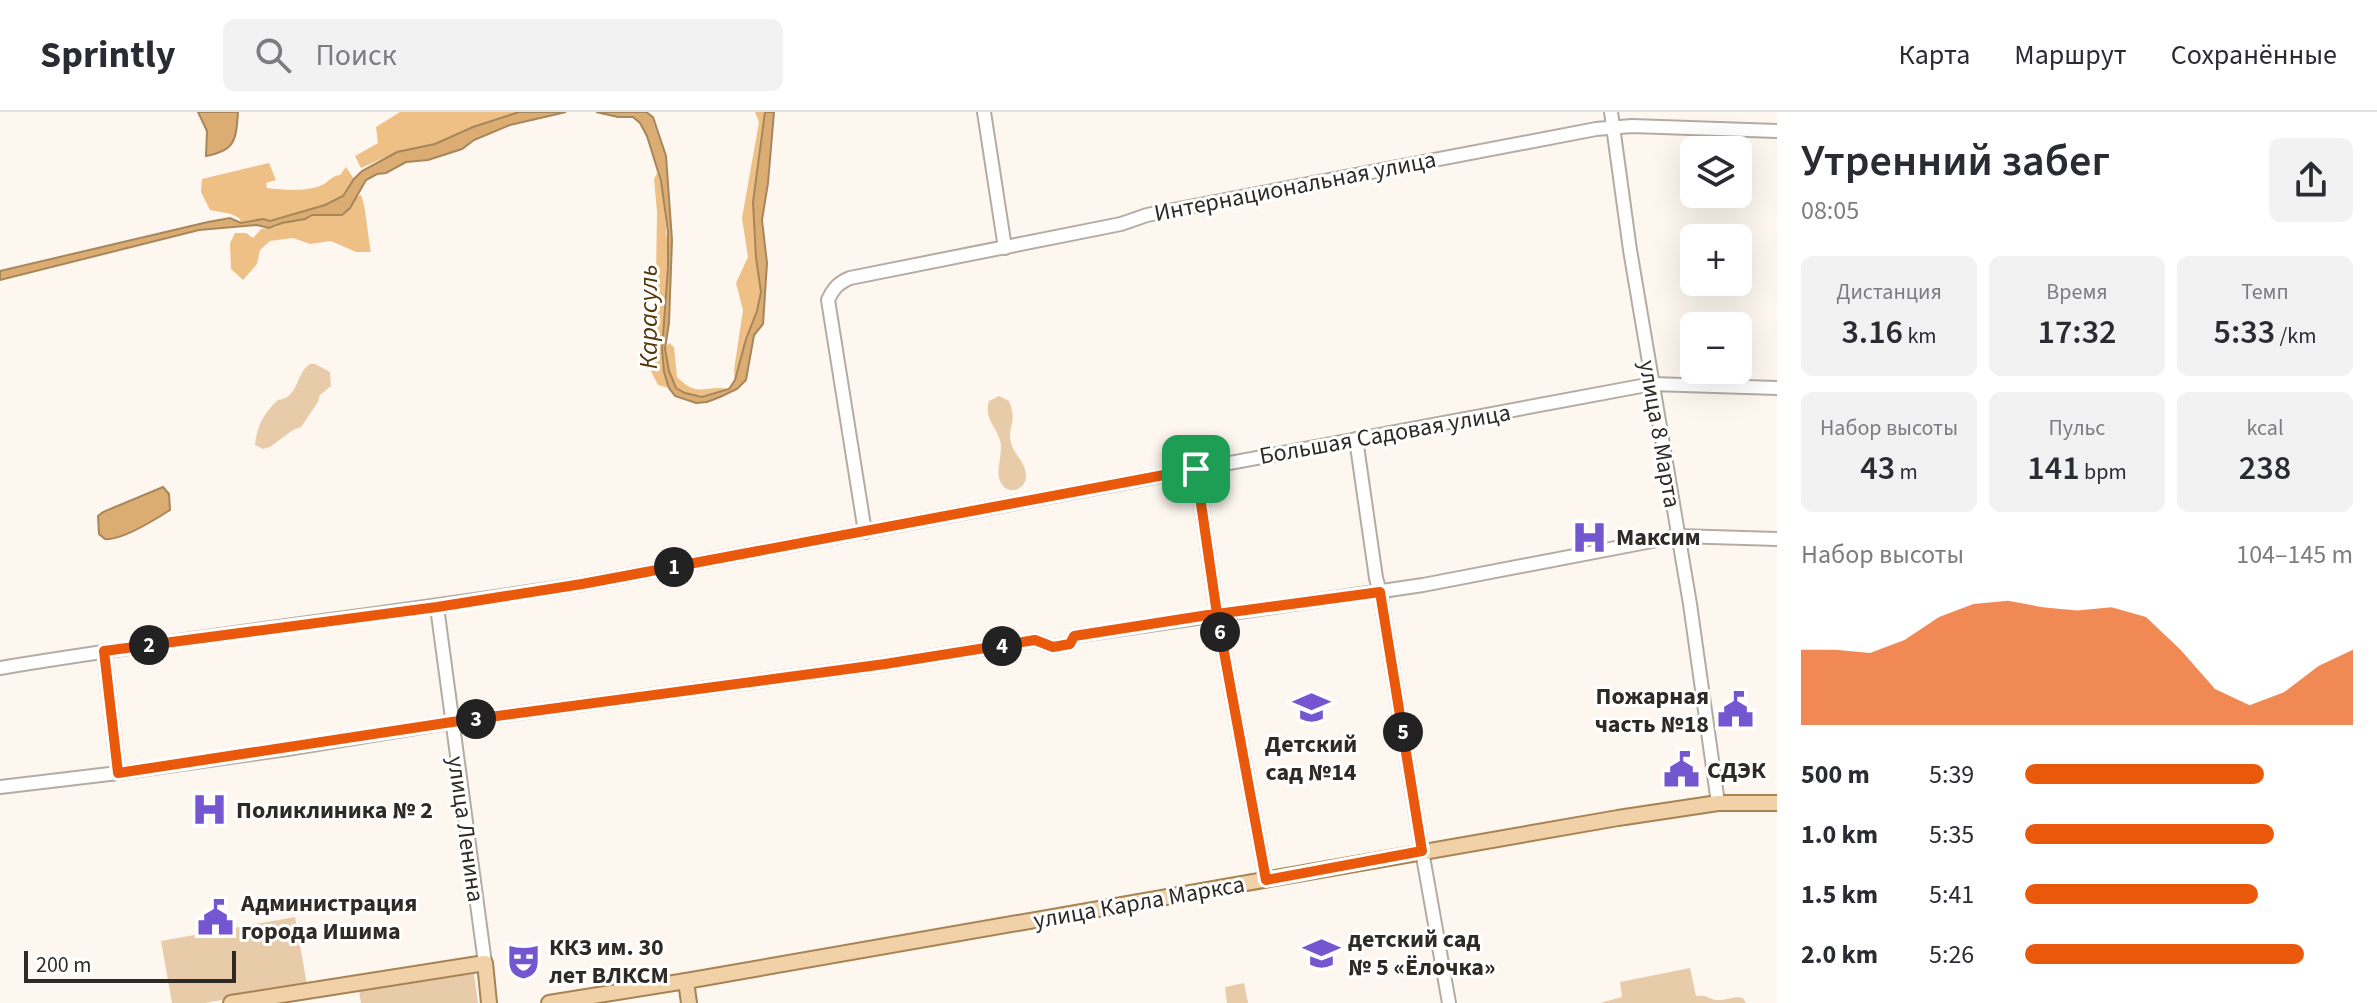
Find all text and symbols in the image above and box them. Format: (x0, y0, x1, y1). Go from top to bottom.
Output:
search box (223, 19, 783, 91)
text: Sprintly (40, 28, 175, 82)
icon: search (251, 33, 295, 77)
text: Поиск (315, 34, 397, 77)
text: Карта (1899, 35, 1970, 75)
text: Маршрут (2014, 35, 2127, 75)
text: Сохранённые (2171, 35, 2337, 75)
text: Утренний забег (1801, 130, 2110, 193)
map controls (1680, 136, 1752, 384)
button: layers (1680, 136, 1752, 208)
button: share (2269, 138, 2353, 222)
street label: Интернациональная улица (1151, 142, 1439, 231)
text: 08:05 (1801, 192, 1859, 229)
button: + (1680, 224, 1752, 296)
water label: Карасуль (630, 265, 667, 369)
text: Дистанция (1836, 276, 1942, 308)
text: Время (2046, 276, 2108, 308)
text: Темп (2241, 276, 2289, 308)
text: 3.16 (1841, 308, 1903, 357)
text: 17:32 (2037, 308, 2117, 357)
text: 5:33 (2214, 308, 2275, 357)
button: − (1680, 312, 1752, 384)
text: km (1903, 320, 1937, 352)
text: /km (2275, 320, 2316, 352)
street label: улица 8 Марта (1629, 357, 1690, 511)
street label: Большая Садовая улица (1257, 395, 1514, 474)
text: Набор высоты (1820, 412, 1958, 444)
text: Пульс (2049, 412, 2105, 444)
text: kcal (2246, 412, 2284, 444)
pin (1162, 435, 1230, 503)
text: 43 (1860, 444, 1895, 493)
text: 141 (2027, 444, 2080, 493)
text: 238 (2239, 444, 2291, 493)
icon: arrive (1174, 447, 1218, 491)
text: m (1895, 456, 1918, 488)
text: bpm (2080, 456, 2127, 488)
hospital icon: Максим (1571, 518, 1609, 556)
place label: Максим (1616, 520, 1701, 555)
text: Набор высоты (1801, 536, 1964, 573)
text: 104–145 m (2236, 536, 2353, 573)
pin: 1 (654, 547, 694, 587)
text: 1 (668, 551, 680, 583)
pin: 6 (1200, 612, 1240, 652)
text: 6 (1214, 616, 1226, 648)
pin: 2 (129, 625, 169, 665)
pin: 4 (982, 626, 1022, 666)
text: 2 (143, 629, 155, 661)
text: 4 (996, 630, 1008, 662)
place label: Пожарная часть №18 (1595, 679, 1709, 742)
school or university icon: Детский сад №14 (1292, 688, 1330, 726)
public building icon: Пожарная часть №18 (1716, 691, 1754, 729)
pin: 3 (456, 699, 496, 739)
text: 3 (470, 703, 482, 735)
pin: 5 (1383, 712, 1423, 752)
text: 5 (1397, 716, 1409, 748)
place label: Детский сад №14 (1265, 727, 1357, 790)
public building icon: СДЭК (1662, 751, 1700, 789)
place label: СДЭК (1707, 753, 1766, 788)
street label: улица Ленина (438, 754, 493, 904)
text: 500 m (1801, 756, 1870, 793)
text: 5:39 (1929, 756, 1974, 793)
hospital icon: Поликлиника № 2 (191, 791, 229, 829)
place label: Поликлиника № 2 (236, 793, 433, 828)
text: 1.0 km (1801, 816, 1878, 853)
text: 5:35 (1929, 816, 1974, 853)
street label: улица Карла Маркса (1031, 867, 1247, 938)
text: 1.5 km (1801, 876, 1878, 913)
text: 5:41 (1929, 876, 1974, 913)
place label: Администрация города Ишима (240, 886, 417, 949)
public building icon: Администрация города Ишима (196, 898, 234, 936)
place label: детский сад № 5 «Ёлочка» (1348, 922, 1496, 985)
place label: ККЗ им. 30 лет ВЛКСМ (549, 930, 669, 993)
school or university icon: детский сад № 5 «Ёлочка» (1303, 934, 1341, 972)
text: 2.0 km (1801, 936, 1878, 973)
text: 5:26 (1929, 936, 1974, 973)
theatre icon: ККЗ им. 30 лет ВЛКСМ (504, 942, 542, 980)
scale bar (24, 947, 236, 983)
text: 200 m (36, 949, 91, 981)

